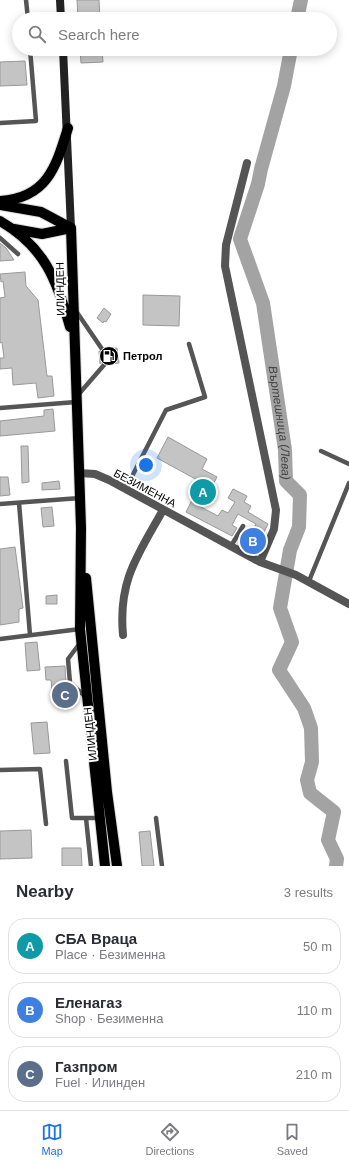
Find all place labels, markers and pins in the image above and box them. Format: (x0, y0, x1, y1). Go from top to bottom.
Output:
fuel station icon: Петрол (98, 345, 120, 367)
place label: Петрол (123, 350, 162, 362)
pin: A (190, 477, 216, 507)
pin: B (240, 526, 266, 556)
pin: C (52, 680, 78, 710)

